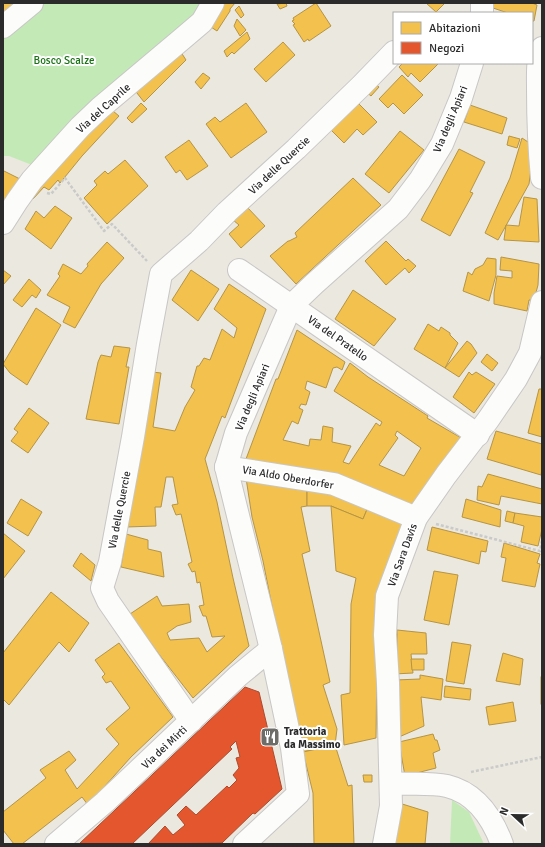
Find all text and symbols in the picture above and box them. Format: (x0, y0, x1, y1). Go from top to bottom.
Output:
legend (393, 12, 533, 64)
text: Abitazioni (429, 21, 481, 36)
text: Negozi (429, 41, 464, 56)
park label: Bosco Scalze (33, 54, 95, 67)
street label: Via del Caprile (74, 81, 133, 136)
street label: Via degli Apiari (431, 84, 470, 155)
street label: Via delle Quercie (246, 134, 313, 197)
street label: Via del Pratello (305, 313, 371, 364)
street label: Via degli Apiari (233, 362, 272, 433)
street label: Via Aldo Oberdorfer (241, 463, 335, 492)
street label: Via delle Quercie (106, 470, 133, 550)
street label: Via Sara Davis (385, 522, 420, 588)
street label: Via dei Mirti (139, 723, 190, 772)
place label: Trattoria da Massimo (284, 725, 341, 751)
restaurant icon: Trattoria da Massimo (259, 726, 281, 748)
north arrow (493, 795, 533, 835)
text: N (497, 805, 512, 817)

